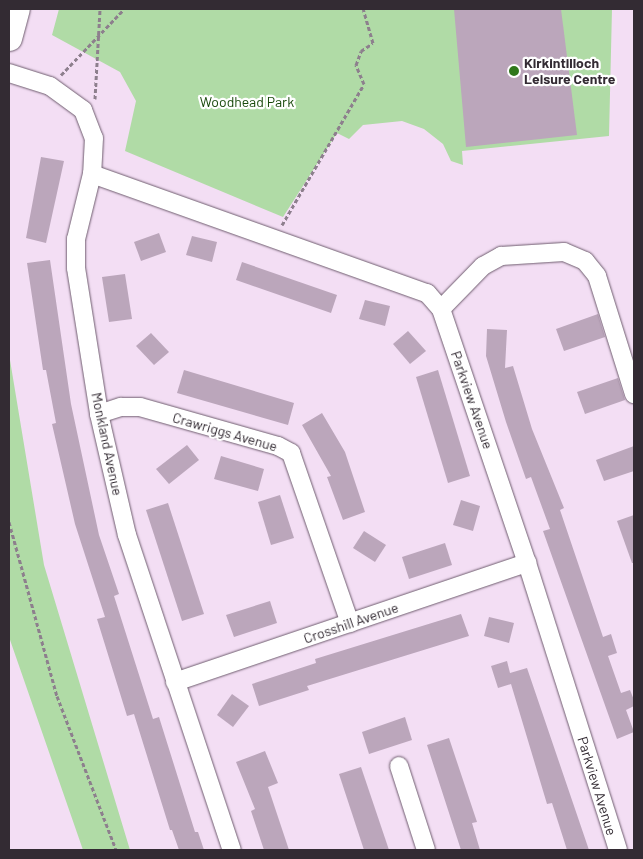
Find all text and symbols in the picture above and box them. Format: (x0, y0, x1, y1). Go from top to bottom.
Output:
place label: Kirkintilloch Leisure Centre (524, 55, 615, 88)
marker: Kirkintilloch Leisure Centre (508, 65, 520, 77)
park label: Woodhead Park (200, 94, 294, 110)
street label: Parkview Avenue (447, 349, 497, 451)
street label: Monkland Avenue (88, 391, 126, 497)
street label: Crawriggs Avenue (171, 409, 279, 455)
street label: Crosshill Avenue (301, 599, 401, 647)
street label: Parkview Avenue (574, 735, 620, 837)

